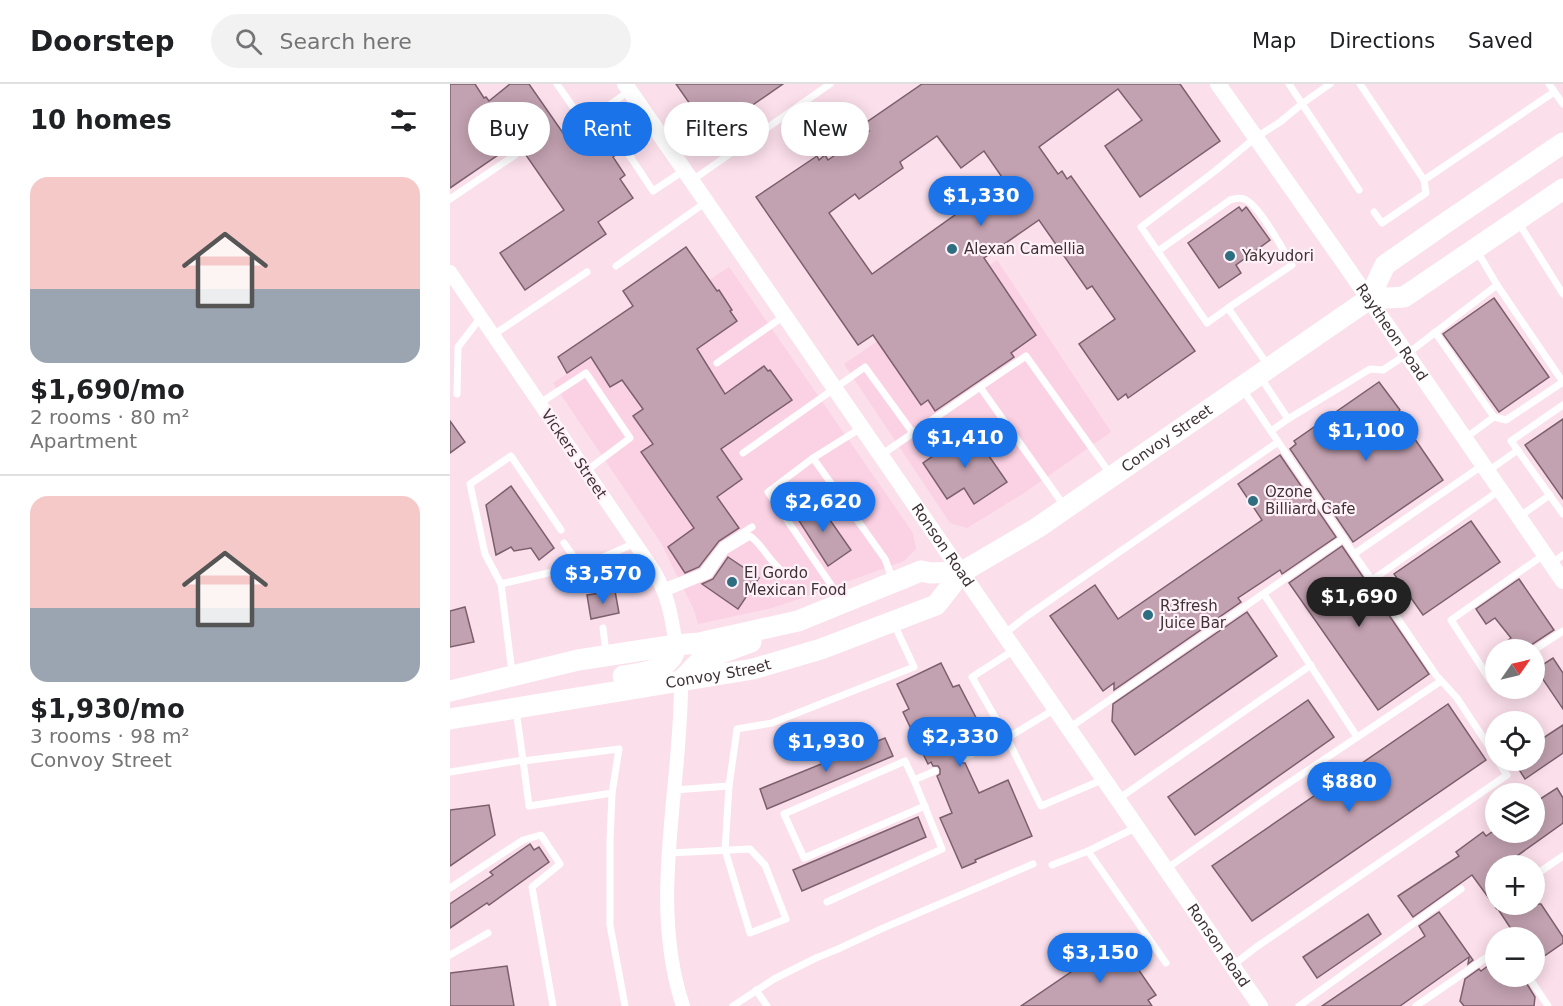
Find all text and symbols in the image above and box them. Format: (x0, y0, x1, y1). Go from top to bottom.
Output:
search box (211, 14, 631, 68)
text: Doorstep (30, 25, 175, 58)
icon: search (232, 25, 265, 58)
text: Search here (280, 29, 412, 54)
text: Map (1252, 29, 1296, 53)
text: Directions (1329, 29, 1435, 53)
text: Saved (1468, 29, 1533, 53)
chip: Buy (468, 102, 550, 156)
chip: Rent (562, 102, 652, 156)
chip: Filters (664, 102, 769, 156)
chip: New (781, 102, 869, 156)
icon: filters (387, 104, 420, 137)
text: 10 homes (30, 105, 172, 135)
pin: $1,330 (932, 176, 1030, 227)
text: $1,330 (942, 183, 1020, 207)
icon: home (171, 216, 279, 324)
place label: Alexan Camellia (964, 240, 1085, 258)
marker: Alexan Camellia (945, 242, 959, 256)
place label: Yakyudori (1241, 247, 1314, 265)
marker: Yakyudori (1223, 249, 1237, 263)
street label: Raytheon Road (1352, 280, 1431, 384)
text: $1,690/mo (30, 375, 185, 405)
street label: Convoy Street (1118, 401, 1216, 476)
text: 2 rooms · 80 m² (30, 405, 190, 429)
street label: Vickers Street (537, 406, 611, 502)
pin: $1,100 (1317, 411, 1415, 462)
pin: $1,410 (916, 418, 1014, 469)
text: $1,100 (1327, 418, 1405, 442)
text: $1,410 (926, 425, 1004, 449)
text: Apartment (30, 429, 137, 453)
pin: $2,620 (774, 482, 872, 533)
place label: Ozone Billiard Cafe (1265, 483, 1356, 518)
text: $2,620 (784, 489, 862, 513)
marker: Ozone Billiard Cafe (1246, 494, 1260, 508)
street label: Ronson Road (908, 500, 978, 590)
icon: home (171, 535, 279, 643)
pin: $3,570 (554, 554, 652, 605)
text: $3,570 (564, 561, 642, 585)
place label: El Gordo Mexican Food (744, 564, 847, 599)
marker: El Gordo Mexican Food (725, 575, 739, 589)
pin: $1,690 (1310, 577, 1408, 628)
text: $1,690 (1320, 584, 1398, 608)
place label: R3fresh Juice Bar (1159, 597, 1227, 632)
marker: R3fresh Juice Bar (1141, 608, 1155, 622)
north arrow (1485, 639, 1545, 699)
map controls (1485, 639, 1545, 987)
street label: Convoy Street (664, 655, 773, 692)
text: $1,930/mo (30, 694, 185, 724)
button: locate (1485, 711, 1545, 771)
pin: $2,330 (911, 717, 1009, 768)
pin: $1,930 (777, 722, 875, 773)
text: 3 rooms · 98 m² (30, 724, 190, 748)
text: $2,330 (921, 724, 999, 748)
text: $1,930 (787, 729, 865, 753)
text: Convoy Street (30, 748, 172, 772)
pin: $880 (1313, 762, 1385, 813)
text: $880 (1321, 769, 1377, 793)
button: layers (1485, 783, 1545, 843)
button: + (1485, 855, 1545, 915)
street label: Ronson Road (1183, 900, 1253, 991)
button: − (1485, 927, 1545, 987)
pin: $3,150 (1051, 933, 1149, 984)
text: $3,150 (1061, 940, 1139, 964)

